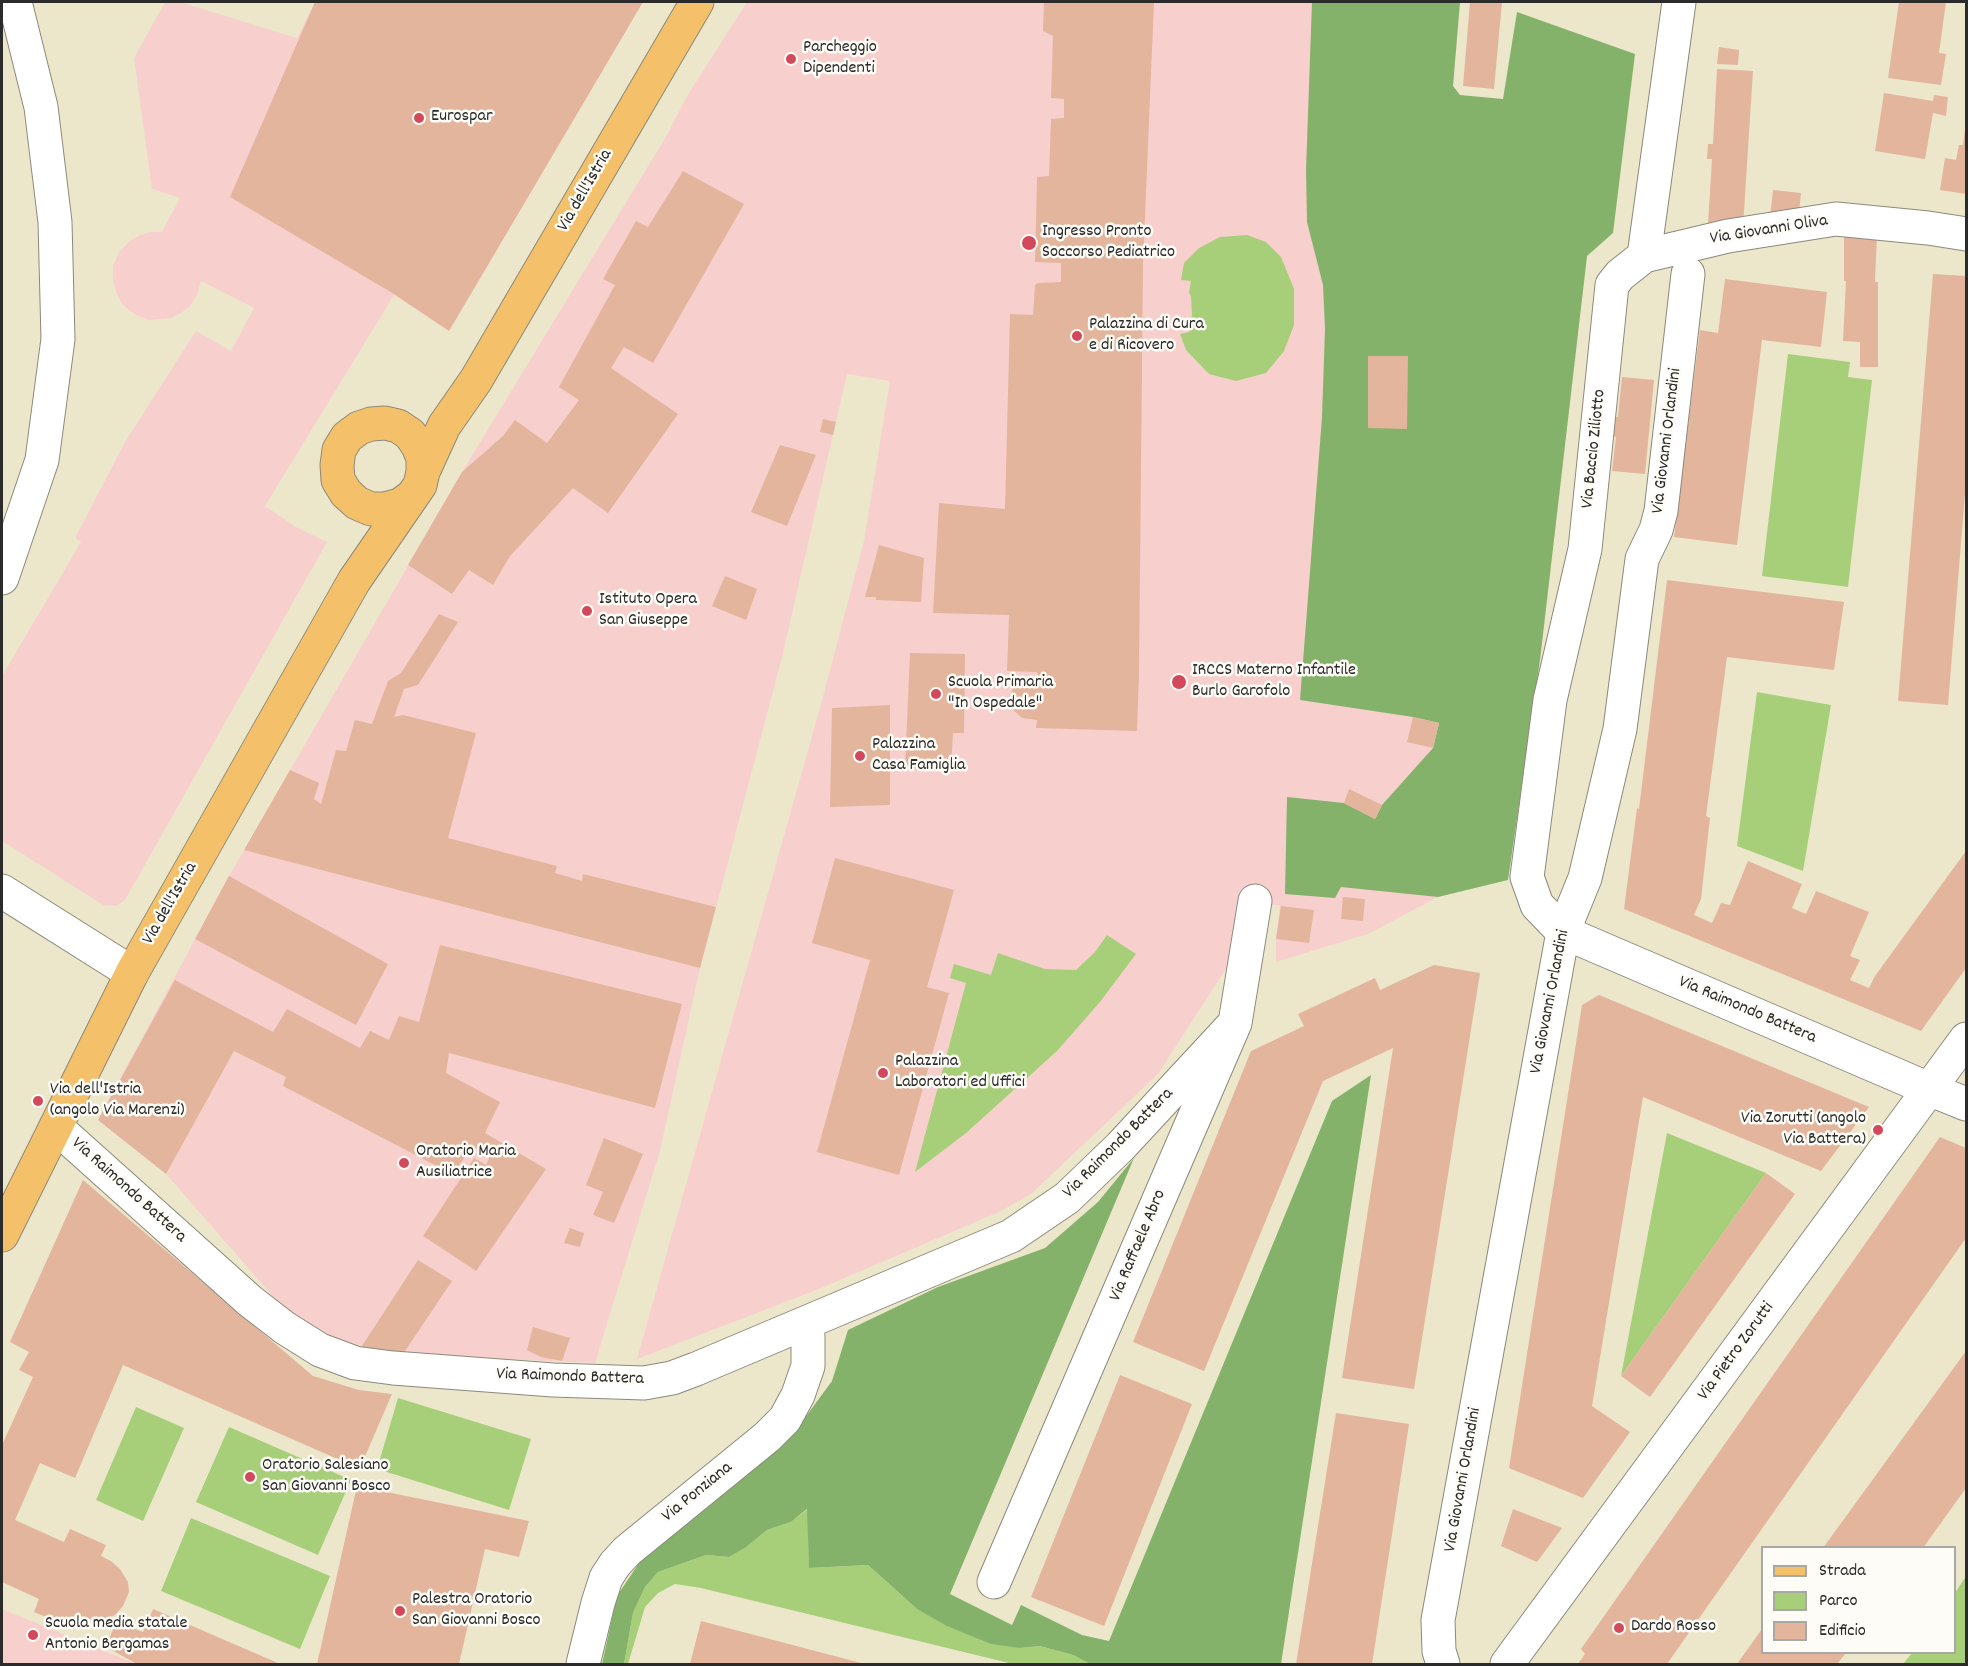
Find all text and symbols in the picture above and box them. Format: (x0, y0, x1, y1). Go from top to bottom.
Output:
place label: Parcheggio Dipendenti (803, 38, 877, 80)
marker: Parcheggio Dipendenti (784, 52, 798, 66)
place label: Eurospar (431, 107, 493, 129)
marker: Eurospar (412, 111, 426, 125)
street label: Via dell'Istria (554, 146, 618, 236)
street label: Via Giovanni Oliva (1709, 211, 1829, 251)
place label: Ingresso Pronto Soccorso Pediatrico (1042, 222, 1175, 264)
marker: Ingresso Pronto Soccorso Pediatrico (1020, 234, 1038, 252)
place label: Palazzina di Cura e di Ricovero (1089, 315, 1204, 358)
marker: Palazzina di Cura e di Ricovero (1070, 329, 1084, 343)
street label: Via Giovanni Orlandini (1648, 367, 1688, 515)
street label: Via Baccio Ziliotto (1578, 388, 1612, 510)
place label: Istituto Opera San Giuseppe (599, 590, 697, 632)
marker: Istituto Opera San Giuseppe (580, 604, 594, 618)
place label: IRCCS Materno Infantile Burlo Garofolo (1192, 661, 1356, 704)
place label: Scuola Primaria "In Ospedale" (948, 673, 1053, 716)
marker: IRCCS Materno Infantile Burlo Garofolo (1170, 673, 1188, 691)
marker: Scuola Primaria "In Ospedale" (929, 687, 943, 701)
place label: Palazzina Casa Famiglia (872, 735, 966, 777)
marker: Palazzina Casa Famiglia (853, 749, 867, 763)
street label: Via dell'Istria (139, 859, 203, 949)
street label: Via Giovanni Orlandini (1526, 928, 1576, 1076)
street label: Via Raimondo Battera (1675, 972, 1819, 1050)
place label: Palazzina Laboratori ed Uffici (895, 1052, 1025, 1094)
marker: Palazzina Laboratori ed Uffici (876, 1066, 890, 1080)
place label: Via dell'Istria (angolo Via Marenzi) (50, 1080, 185, 1122)
street label: Via Raimondo Battera (1059, 1084, 1179, 1204)
marker: Via dell'Istria (angolo Via Marenzi) (31, 1094, 45, 1108)
place label: Via Zorutti (angolo Via Battera) (1741, 1109, 1866, 1152)
marker: Via Zorutti (angolo Via Battera) (1871, 1123, 1885, 1137)
street label: Via Raimondo Battera (66, 1134, 190, 1248)
place label: Oratorio Maria Ausiliatrice (416, 1142, 516, 1184)
marker: Oratorio Maria Ausiliatrice (397, 1156, 411, 1170)
street label: Via Raffaele Abro (1106, 1187, 1172, 1305)
street label: Via Pietro Zorutti (1694, 1299, 1780, 1405)
street label: Via Raimondo Battera (496, 1365, 644, 1391)
street label: Via Giovanni Orlandini (1441, 1406, 1487, 1554)
place label: Oratorio Salesiano San Giovanni Bosco (262, 1456, 391, 1498)
street label: Via Ponziana (658, 1458, 738, 1528)
marker: Oratorio Salesiano San Giovanni Bosco (243, 1470, 257, 1484)
legend (1761, 1546, 1956, 1654)
text: Strada (1819, 1559, 1866, 1584)
text: Parco (1819, 1589, 1858, 1614)
place label: Palestra Oratorio San Giovanni Bosco (412, 1590, 541, 1632)
marker: Palestra Oratorio San Giovanni Bosco (393, 1604, 407, 1618)
place label: Scuola media statale Antonio Bergamas (45, 1614, 187, 1656)
place label: Dardo Rosso (1631, 1617, 1716, 1639)
text: Edificio (1819, 1619, 1866, 1644)
marker: Dardo Rosso (1612, 1621, 1626, 1635)
marker: Scuola media statale Antonio Bergamas (26, 1628, 40, 1642)

